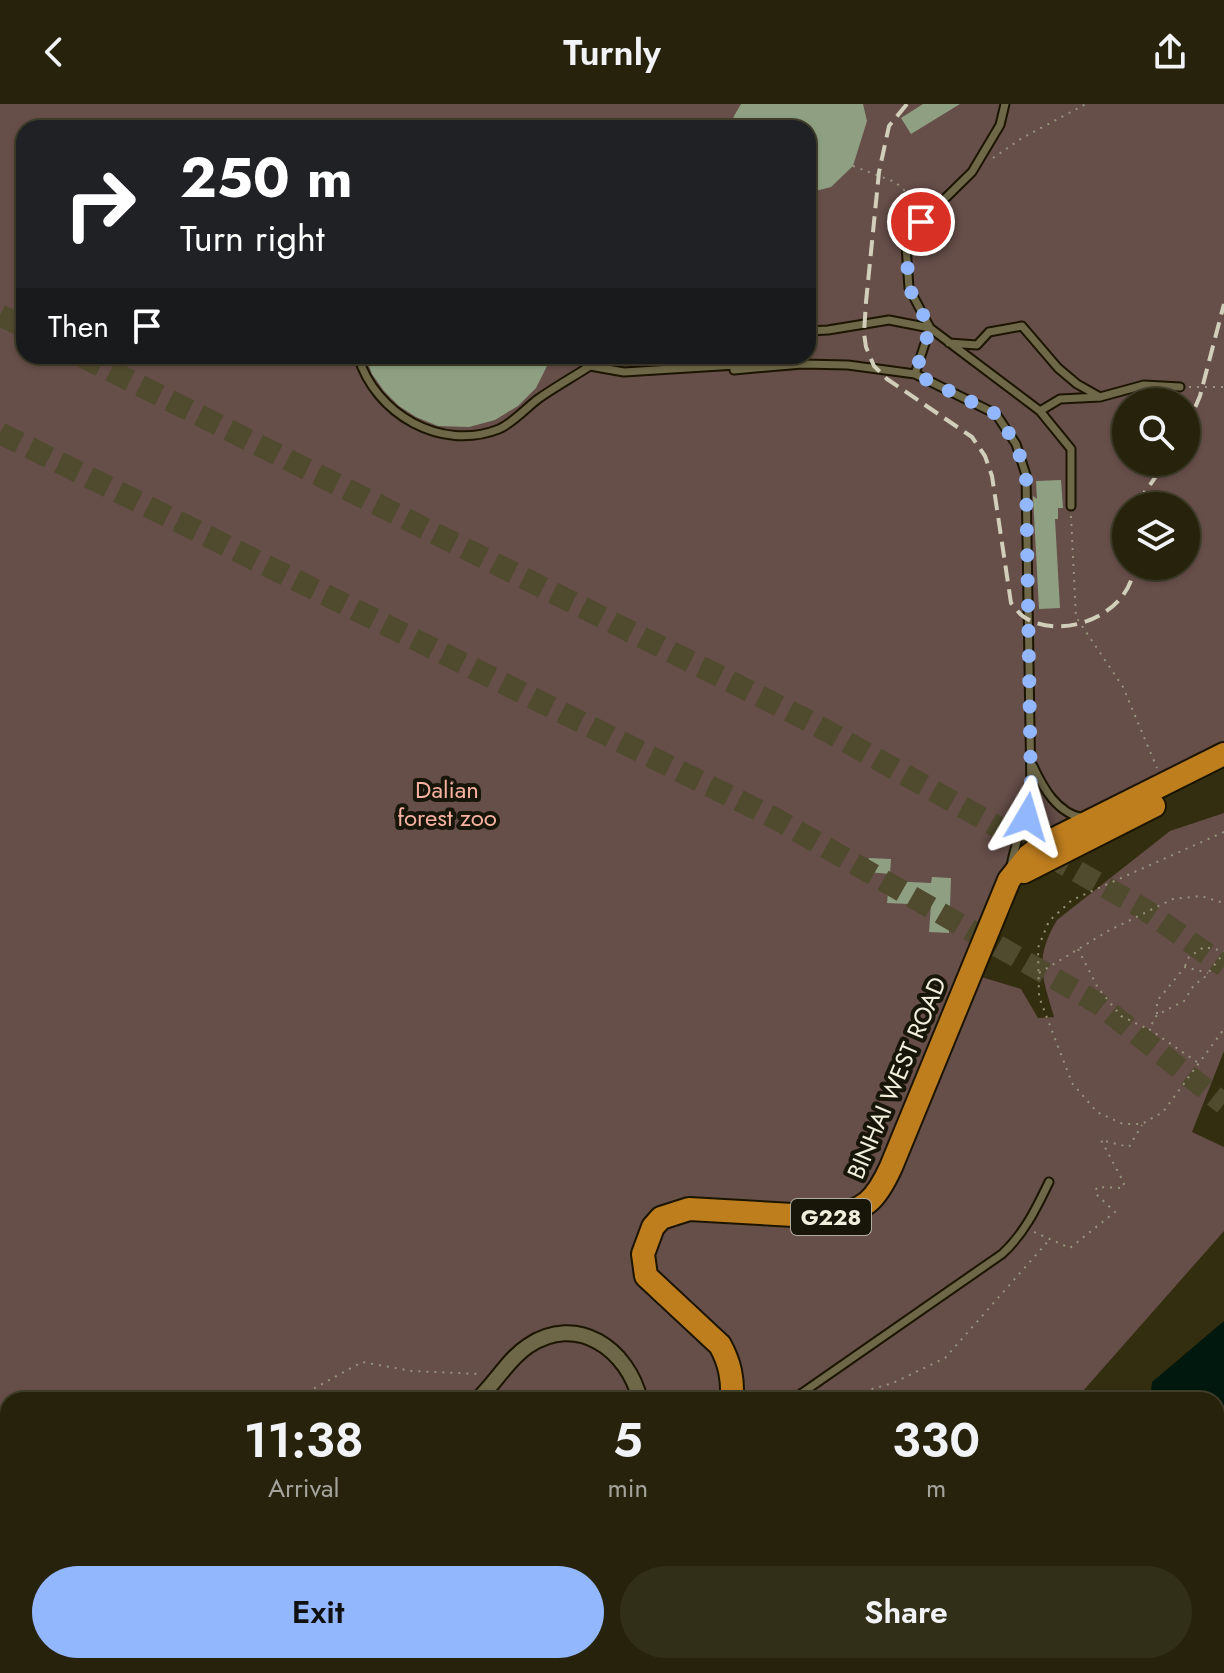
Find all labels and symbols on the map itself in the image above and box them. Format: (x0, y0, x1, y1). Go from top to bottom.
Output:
pin (887, 188, 955, 256)
park label: Dalian forest zoo (397, 772, 497, 835)
position arrow (985, 775, 1069, 859)
street label: BINHAI WEST ROAD (838, 971, 955, 1184)
road number: G228 (791, 1199, 871, 1235)

